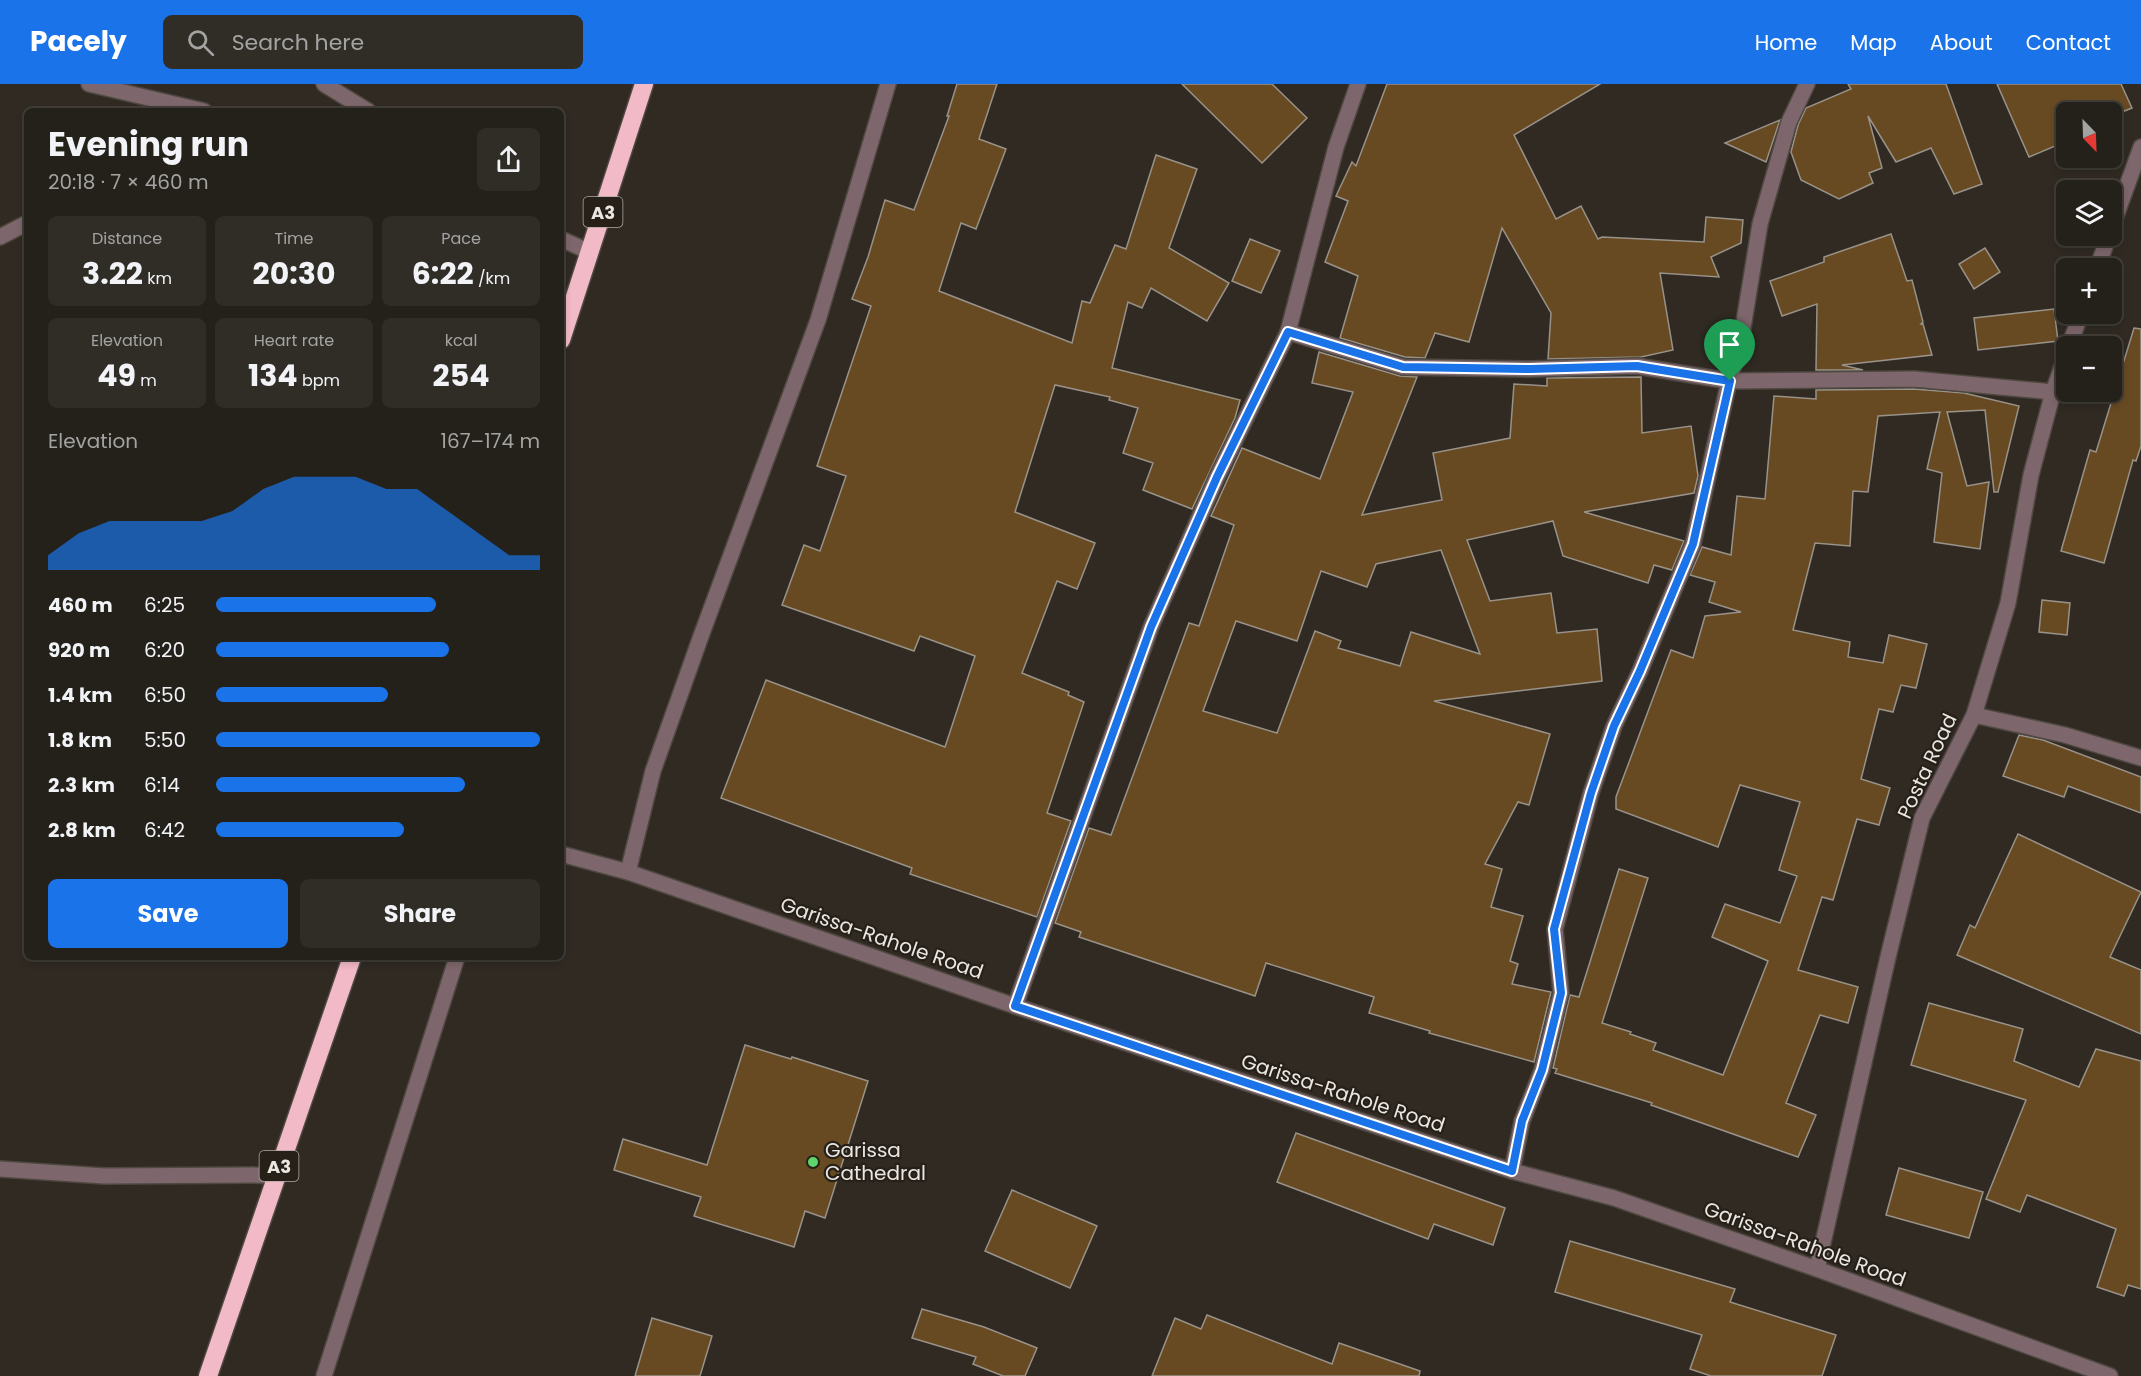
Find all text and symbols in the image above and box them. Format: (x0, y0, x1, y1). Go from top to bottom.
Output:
search box (163, 15, 583, 69)
text: Pacely (30, 22, 127, 61)
icon: search (184, 26, 217, 59)
text: Search here (232, 27, 364, 58)
text: Home (1755, 28, 1817, 57)
text: Map (1850, 28, 1897, 57)
text: About (1930, 28, 1993, 57)
text: Contact (2026, 28, 2111, 57)
north arrow (2056, 102, 2122, 168)
map controls (2056, 102, 2122, 402)
text: Evening run (48, 121, 249, 168)
button: share (477, 128, 540, 191)
text: 20:18 · 7 × 460 m (48, 168, 209, 196)
button: layers (2056, 180, 2122, 246)
road number: A3 (584, 197, 622, 227)
text: Distance (92, 227, 162, 250)
text: Time (275, 227, 314, 250)
text: Pace (441, 227, 481, 250)
text: 3.22 (82, 252, 143, 295)
text: 20:30 (253, 252, 335, 295)
text: 6:22 (412, 252, 474, 295)
button: + (2056, 258, 2122, 324)
text: km (143, 267, 172, 290)
text: /km (474, 267, 510, 290)
pin (1704, 319, 1755, 381)
icon: arrive (1713, 328, 1746, 361)
text: Elevation (91, 329, 163, 352)
text: Heart rate (254, 329, 334, 352)
text: kcal (445, 329, 477, 352)
button: − (2056, 336, 2122, 402)
text: 49 (97, 354, 136, 397)
text: 134 (248, 354, 298, 397)
text: 254 (433, 354, 489, 397)
text: m (136, 369, 157, 392)
text: bpm (298, 369, 340, 392)
text: Elevation (48, 427, 138, 455)
text: 167–174 m (441, 427, 540, 455)
text: 460 m (48, 591, 113, 619)
text: 6:25 (144, 591, 185, 619)
text: 920 m (48, 636, 110, 664)
text: 6:20 (144, 636, 185, 664)
text: 1.4 km (48, 681, 112, 709)
text: 6:50 (144, 681, 186, 709)
street label: Posta Road (1890, 709, 1964, 823)
text: 1.8 km (48, 726, 112, 754)
text: 5:50 (144, 726, 186, 754)
text: 2.3 km (48, 771, 115, 799)
text: 6:14 (144, 771, 180, 799)
text: 2.8 km (48, 816, 116, 844)
text: 6:42 (144, 816, 185, 844)
button: Save (48, 879, 288, 948)
button: Share (300, 879, 540, 948)
street label: Garissa-Rahole Road (777, 890, 987, 986)
street label: Garissa-Rahole Road (1237, 1047, 1449, 1139)
place label: Garissa Cathedral (825, 1136, 926, 1187)
road number: A3 (260, 1151, 298, 1181)
marker: Garissa Cathedral (806, 1155, 820, 1169)
street label: Garissa-Rahole Road (1700, 1194, 1910, 1294)

